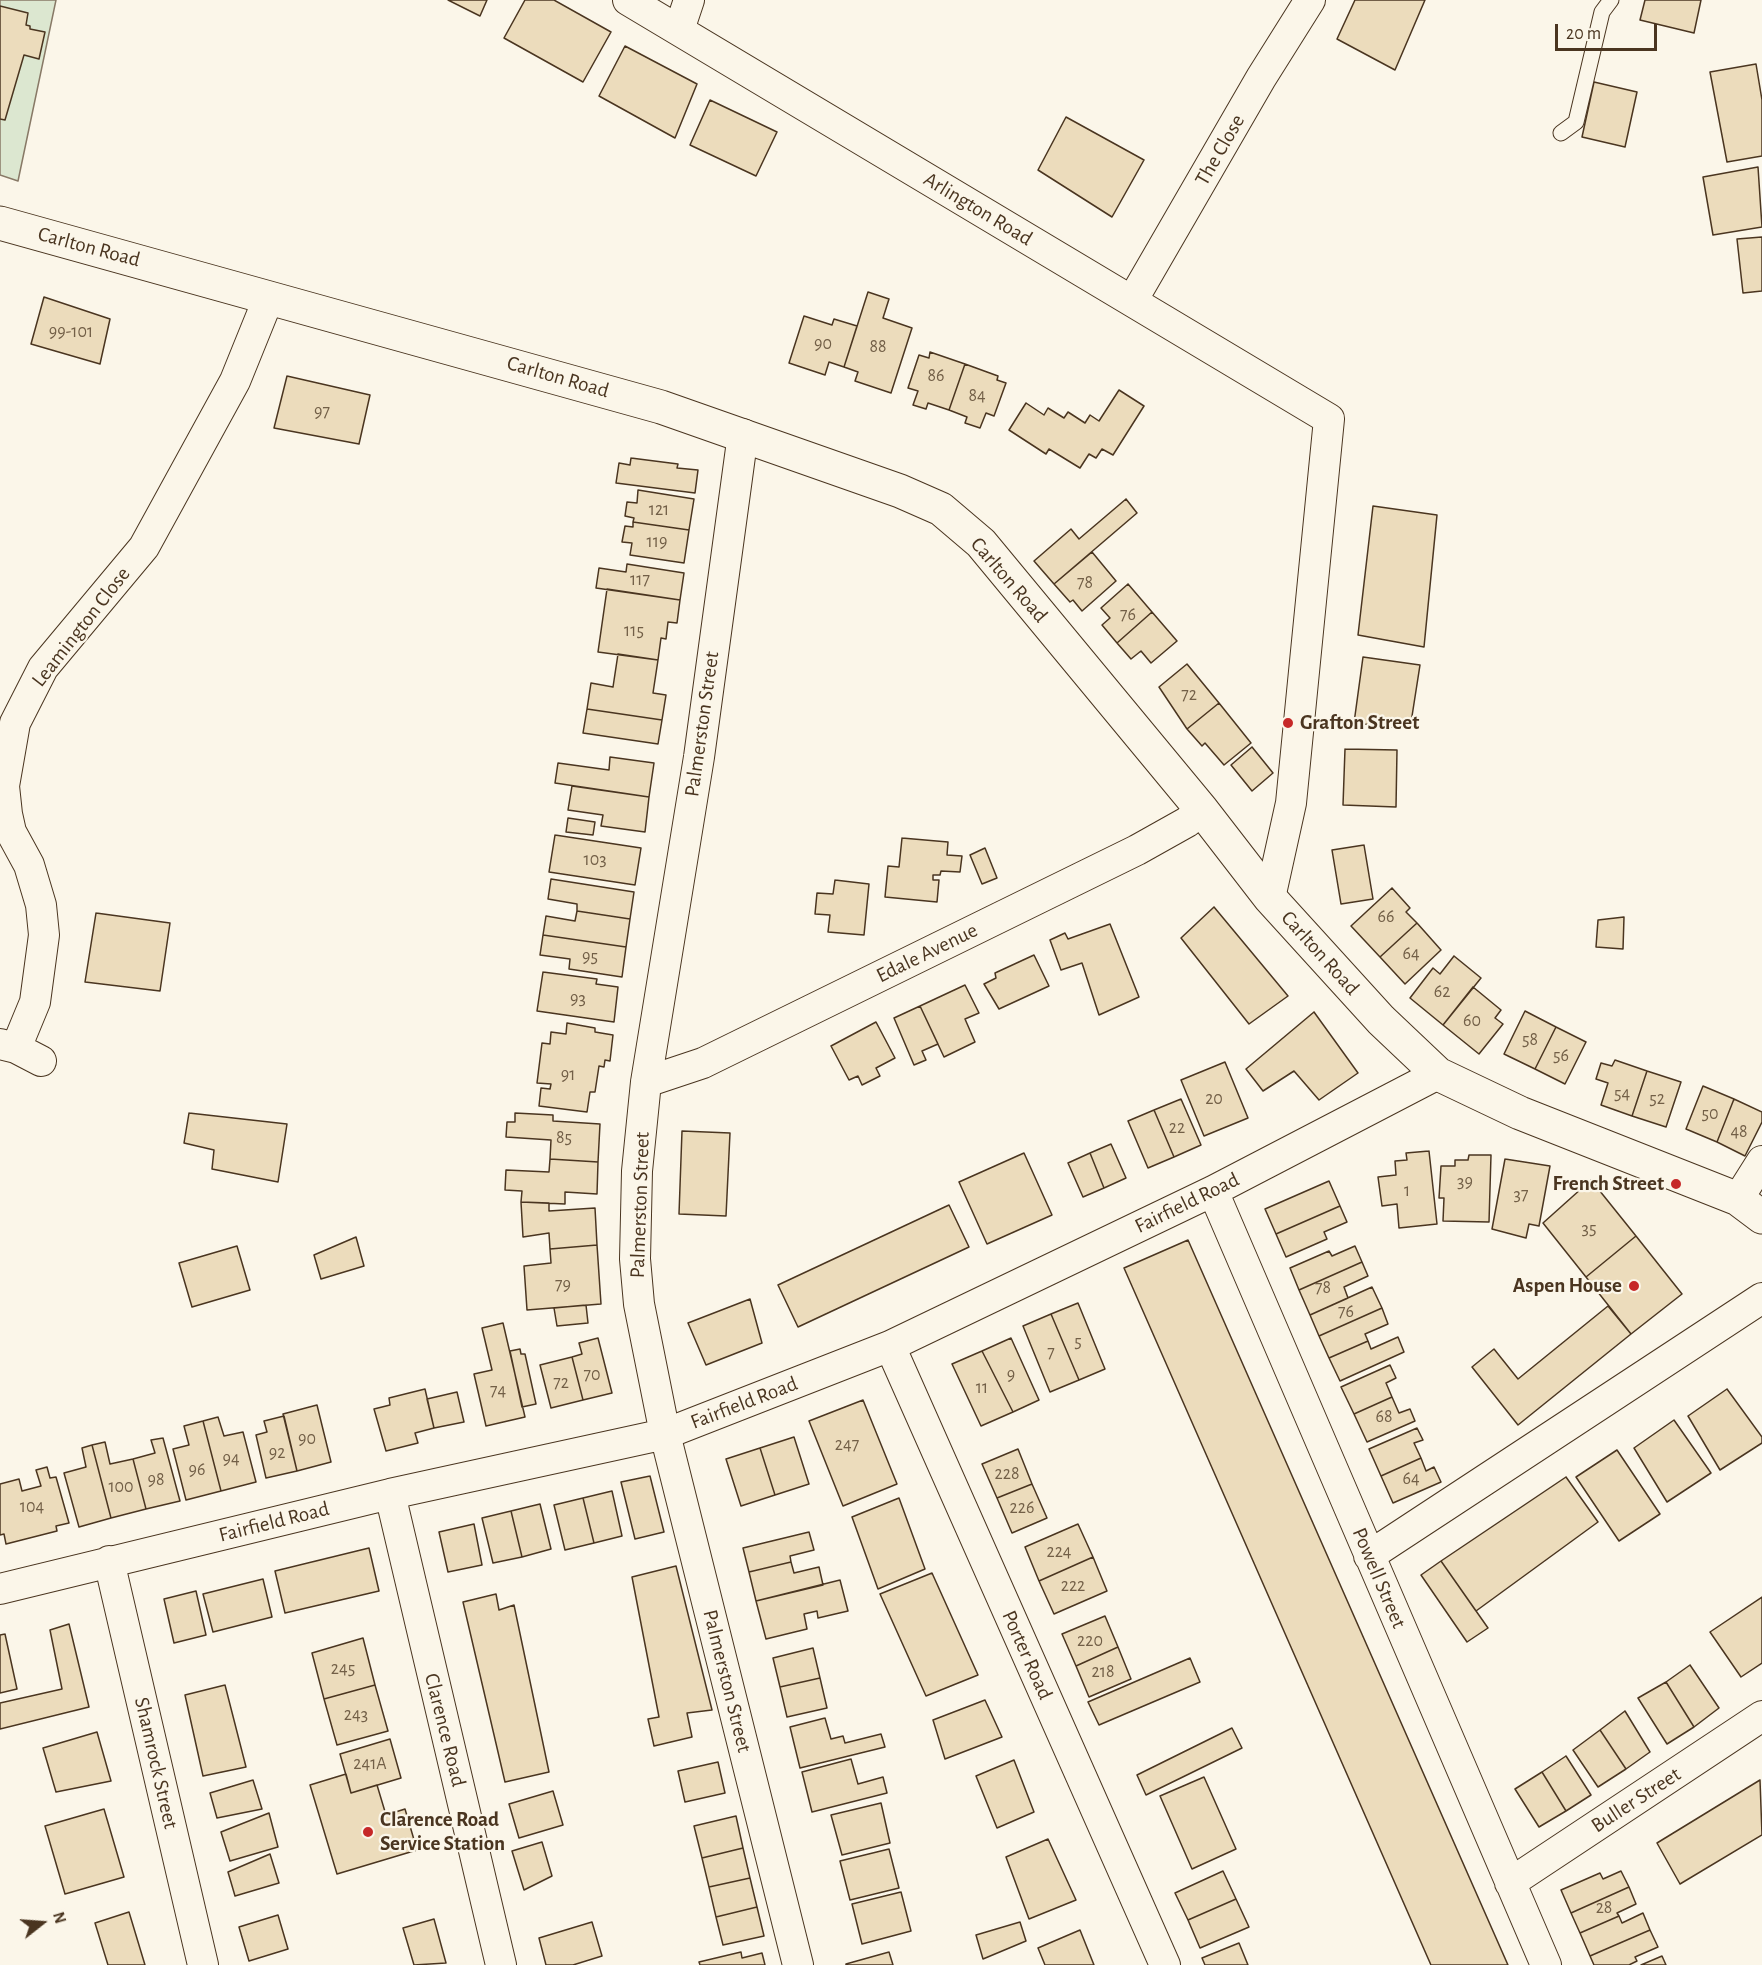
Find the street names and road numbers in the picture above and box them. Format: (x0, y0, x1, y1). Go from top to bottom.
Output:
street label: The Close (1190, 110, 1250, 190)
street label: Arlington Road (919, 167, 1037, 251)
street label: Carlton Road (35, 221, 143, 273)
street label: Carlton Road (504, 350, 612, 404)
street label: Carlton Road (965, 532, 1053, 628)
street label: Leamington Close (26, 562, 136, 692)
street label: Palmerston Street (679, 650, 725, 798)
street label: Carlton Road (1276, 906, 1364, 1000)
street label: Edale Avenue (872, 918, 982, 988)
street label: Palmerston Street (625, 1131, 655, 1279)
street label: Fairfield Road (1131, 1167, 1243, 1239)
street label: Fairfield Road (687, 1371, 801, 1435)
street label: Fairfield Road (216, 1496, 332, 1548)
street label: Powell Street (1347, 1524, 1411, 1632)
street label: Porter Road (996, 1606, 1058, 1704)
street label: Palmerston Street (697, 1607, 757, 1755)
street label: Clarence Road (419, 1671, 471, 1789)
street label: Shamrock Street (129, 1695, 183, 1831)
street label: Buller Street (1586, 1762, 1686, 1838)

